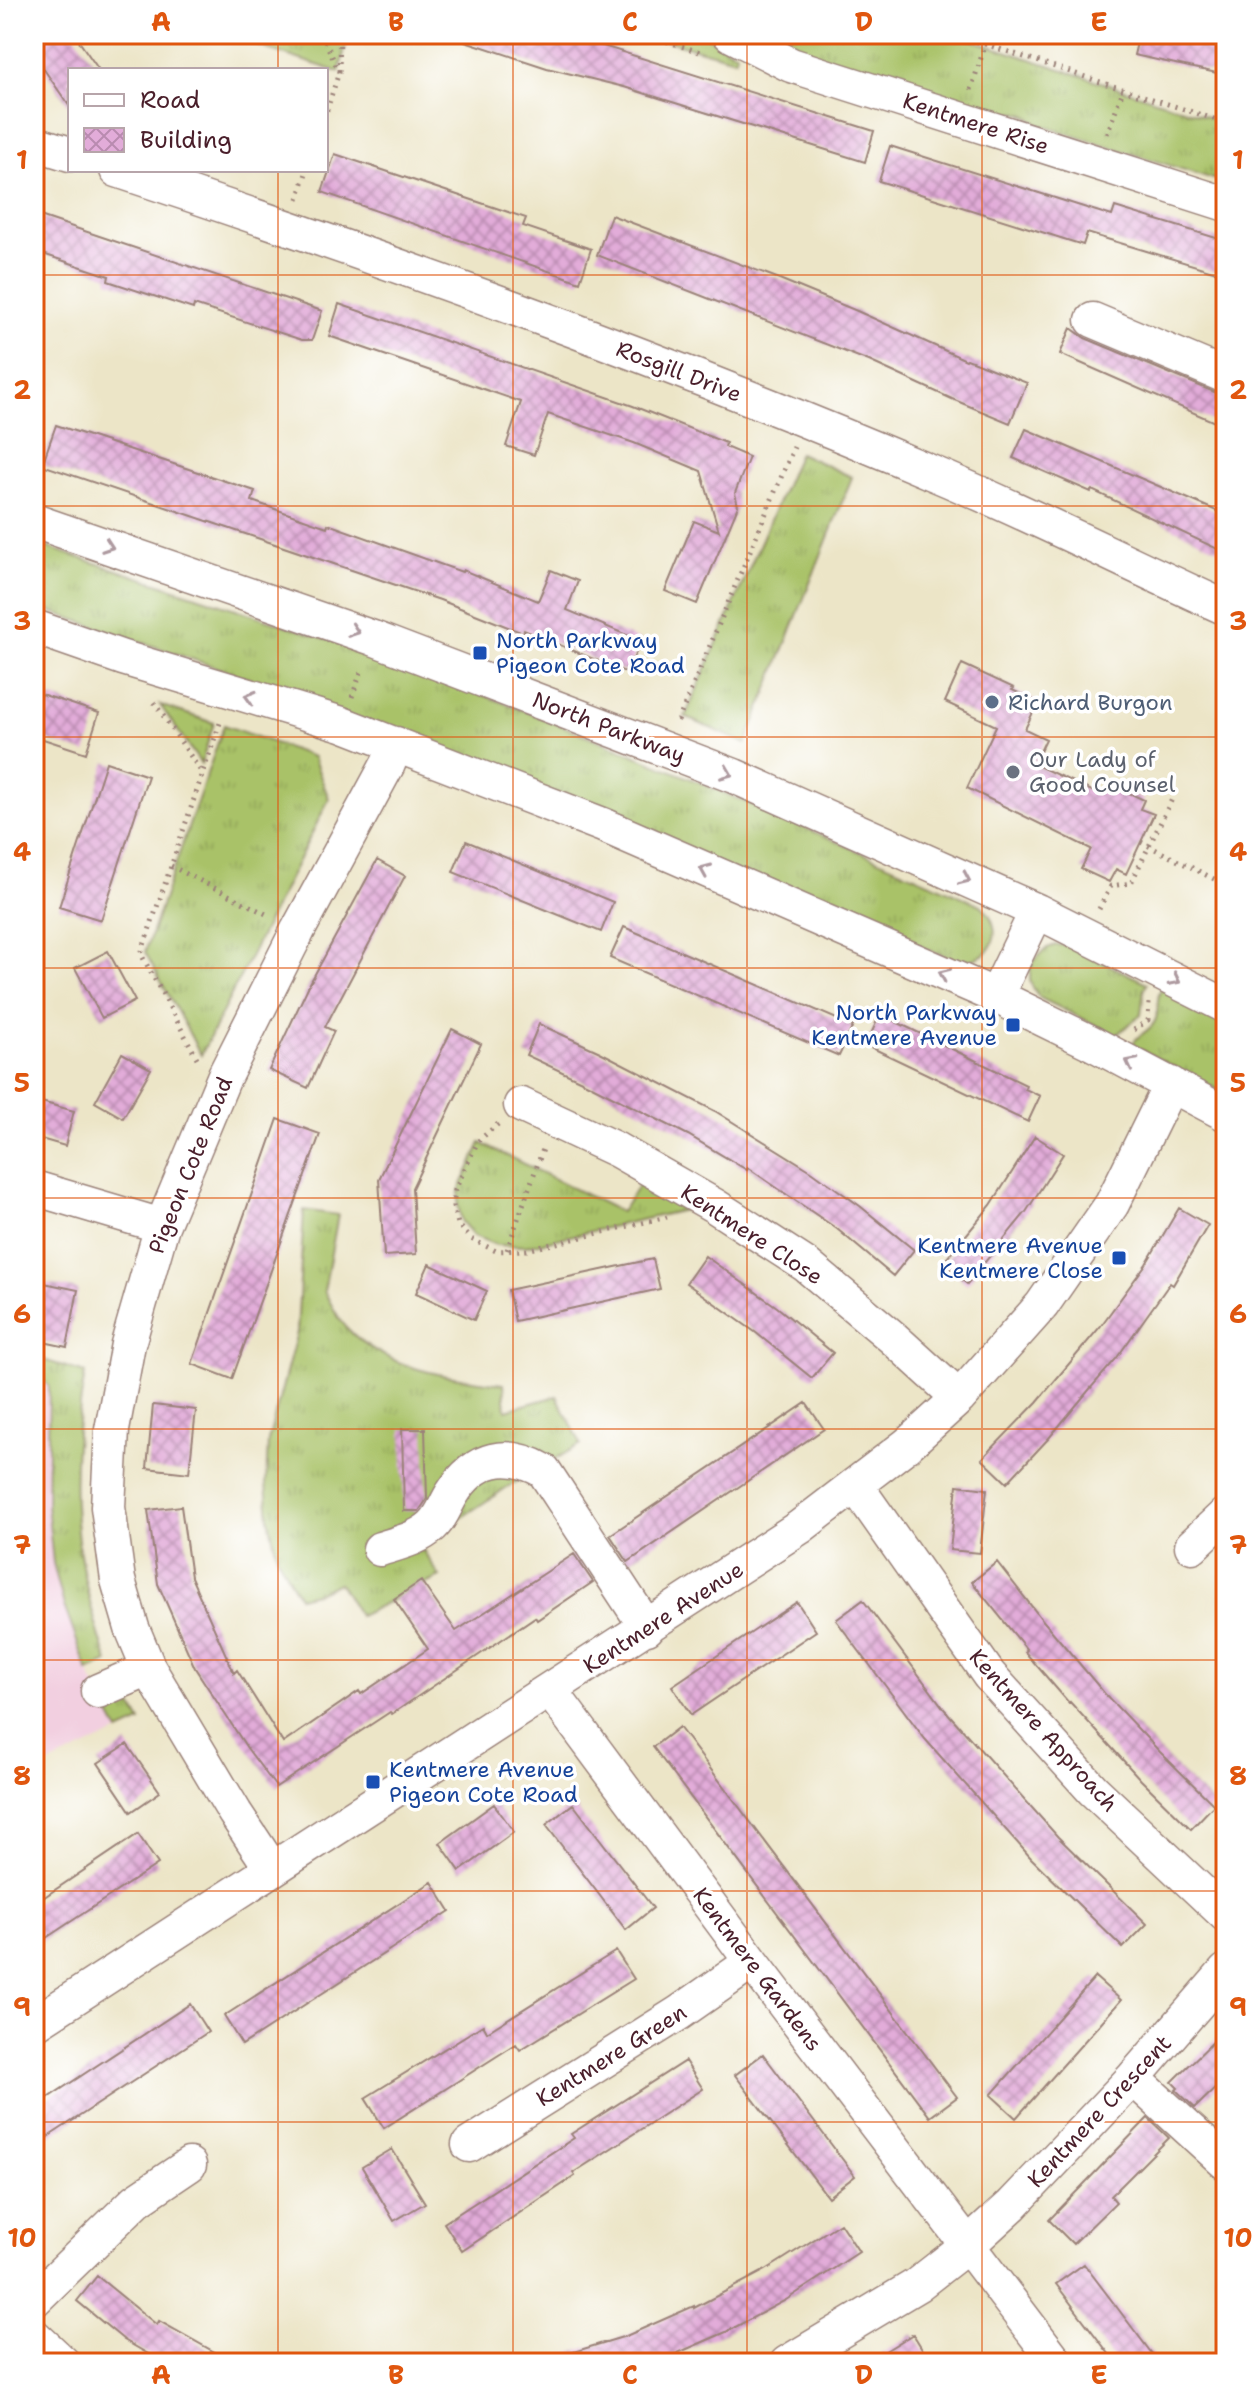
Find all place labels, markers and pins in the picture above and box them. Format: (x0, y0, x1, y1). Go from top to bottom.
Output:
place label: North Parkway Pigeon Cote Road (496, 626, 685, 680)
marker: North Parkway Pigeon Cote Road (471, 644, 489, 662)
place label: Richard Burgon (1008, 688, 1172, 717)
marker: Richard Burgon (983, 693, 1001, 711)
place label: Our Lady of Good Counsel (1029, 745, 1176, 799)
marker: Our Lady of Good Counsel (1004, 763, 1022, 781)
place label: North Parkway Kentmere Avenue (811, 998, 997, 1052)
marker: North Parkway Kentmere Avenue (1004, 1016, 1022, 1034)
place label: Kentmere Avenue Kentmere Close (917, 1231, 1103, 1285)
marker: Kentmere Avenue Kentmere Close (1110, 1249, 1128, 1267)
place label: Kentmere Avenue Pigeon Cote Road (389, 1755, 578, 1809)
marker: Kentmere Avenue Pigeon Cote Road (364, 1773, 382, 1791)

